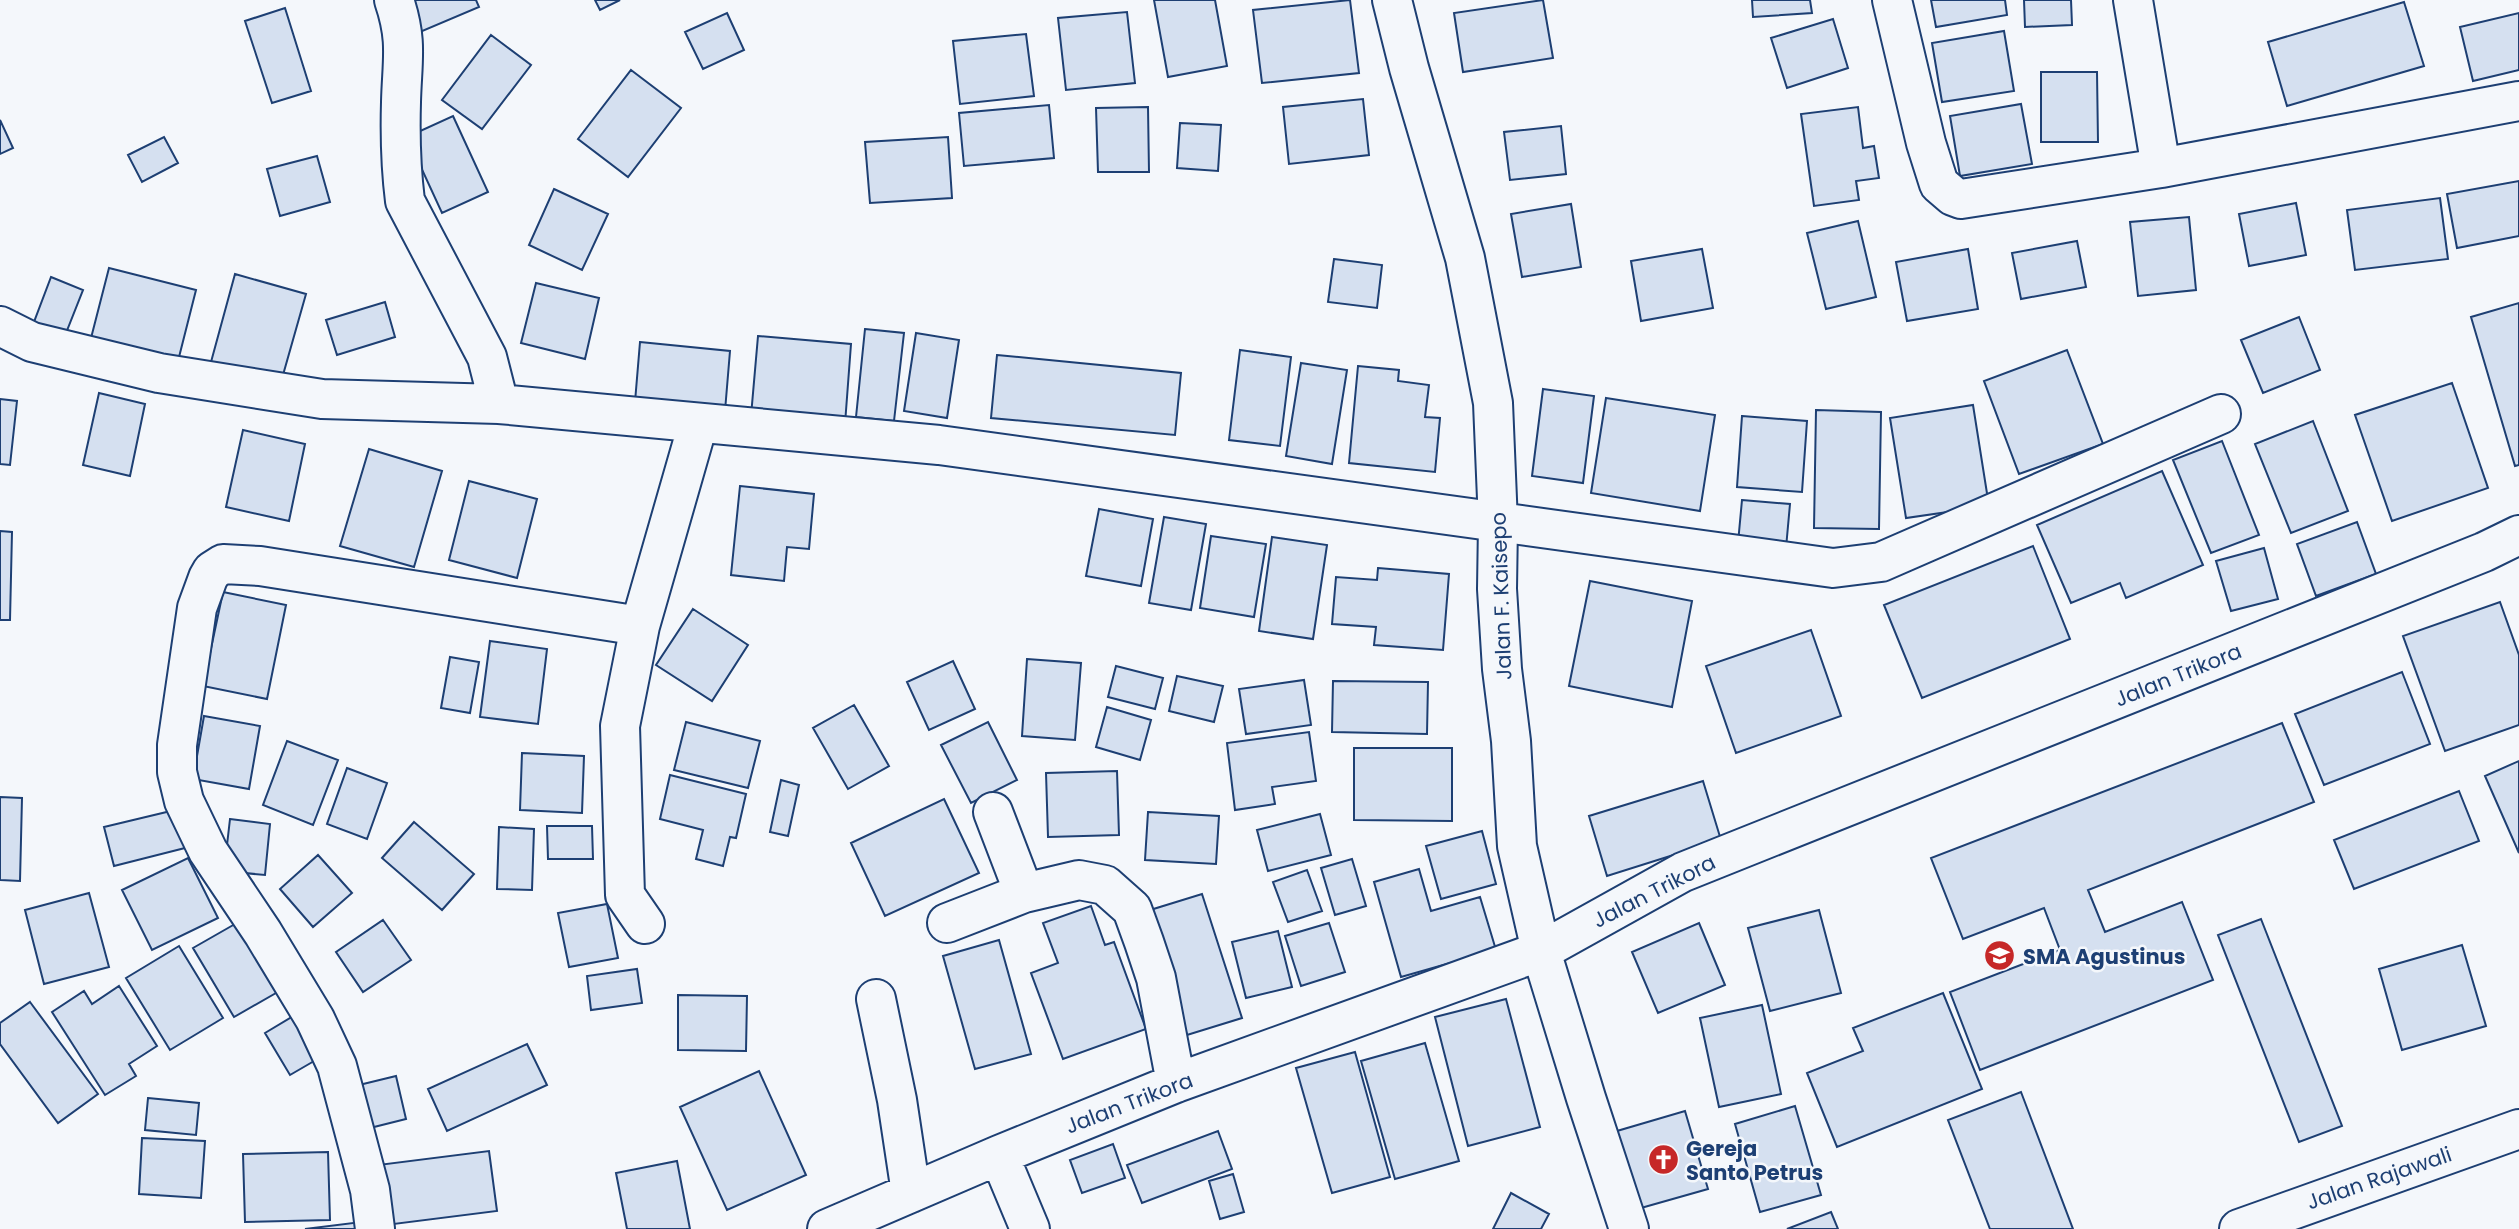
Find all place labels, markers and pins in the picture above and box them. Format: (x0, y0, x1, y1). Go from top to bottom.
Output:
school or university icon: SMA Agustinus (1983, 939, 2017, 973)
place label: SMA Agustinus (2023, 942, 2185, 971)
place label: Gereja Santo Petrus (1686, 1134, 1823, 1187)
church icon: Gereja Santo Petrus (1646, 1143, 1680, 1177)

